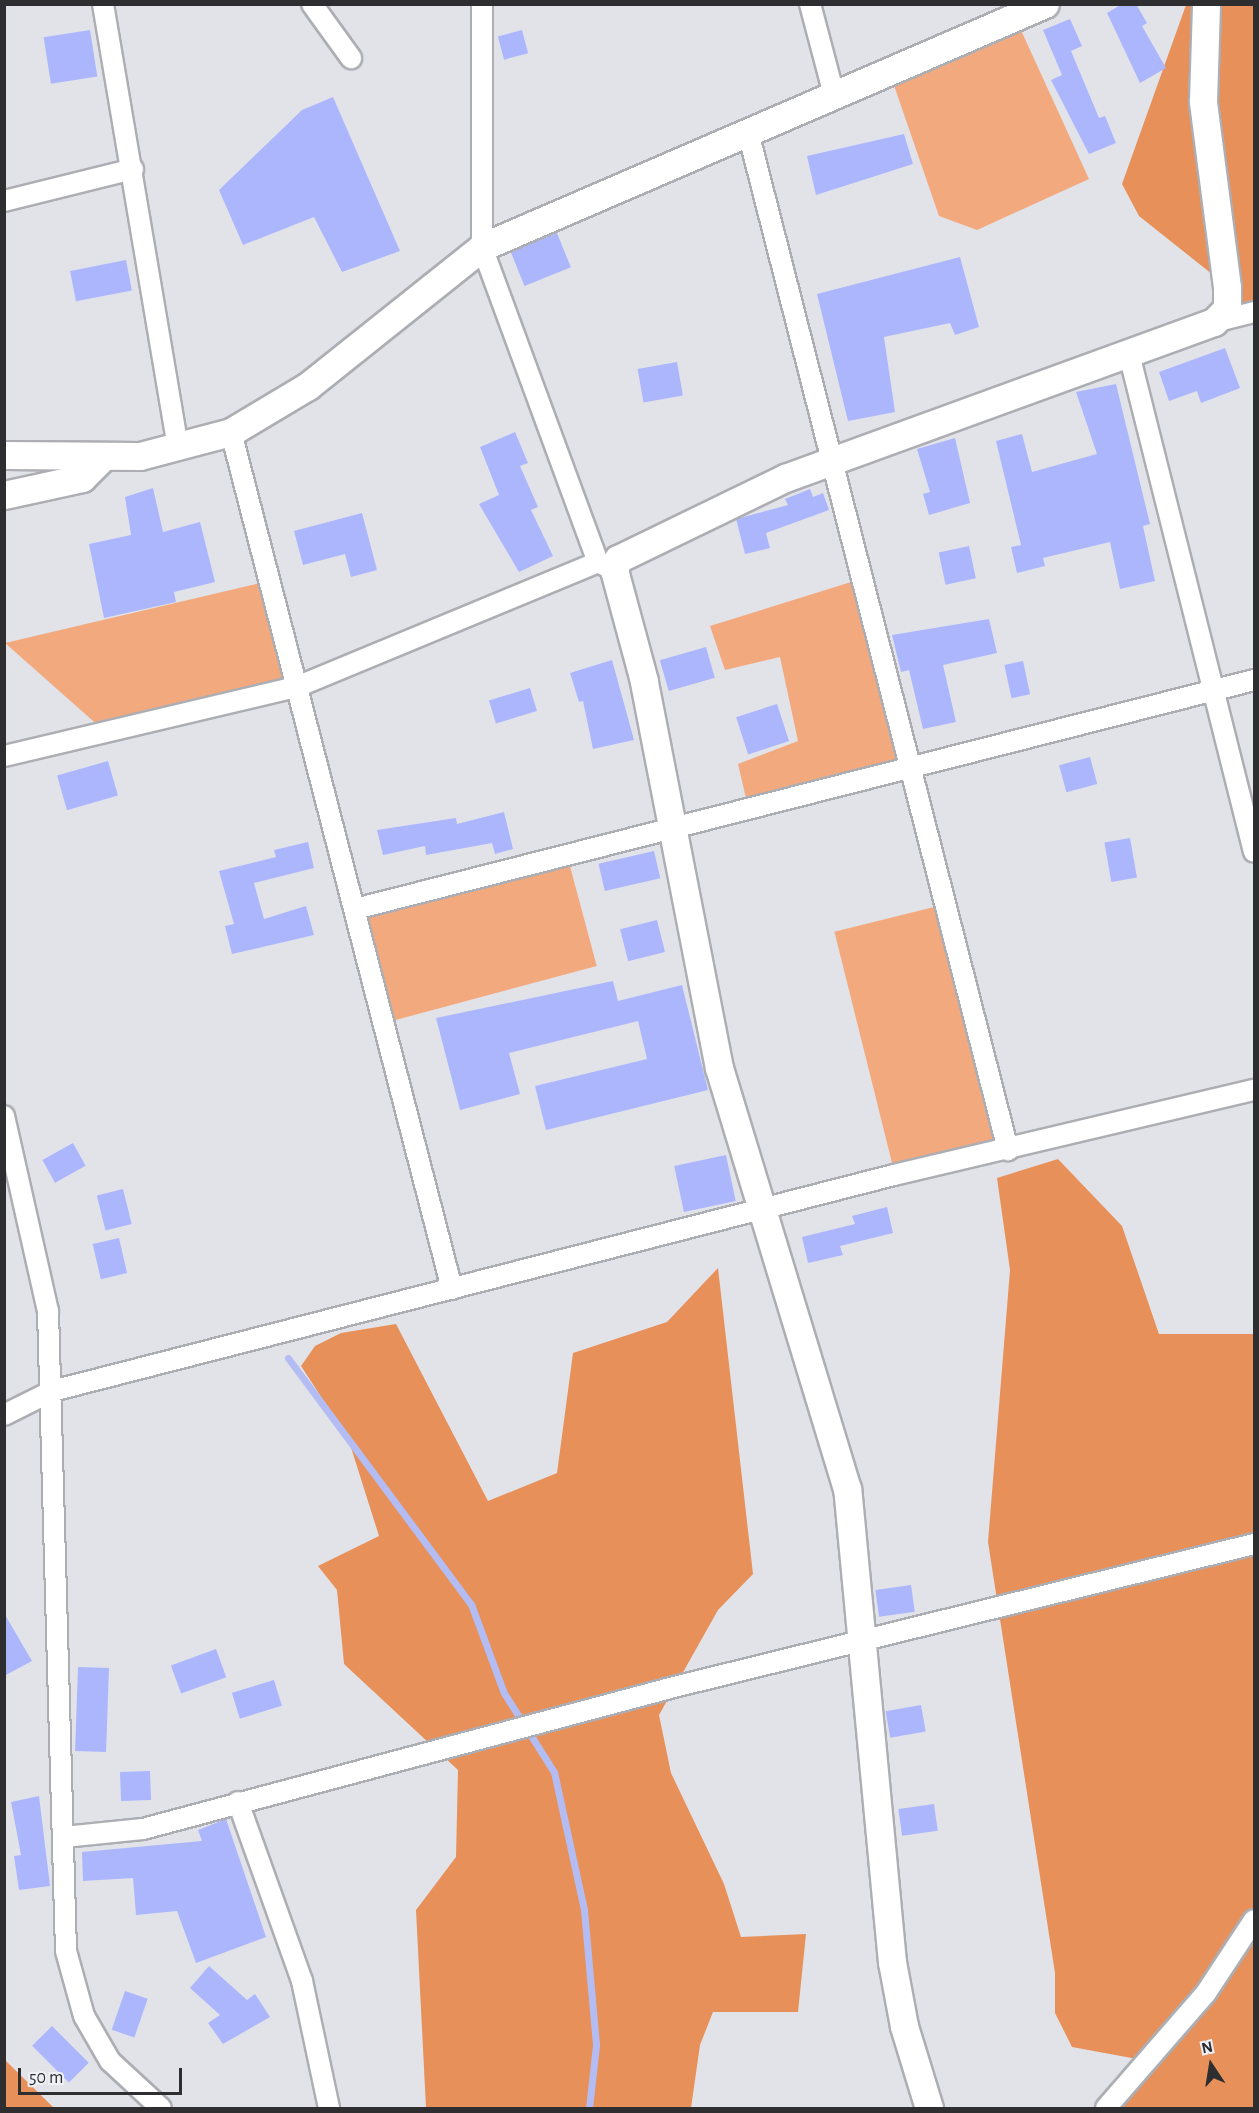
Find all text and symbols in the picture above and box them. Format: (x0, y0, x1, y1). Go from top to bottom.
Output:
north arrow (1181, 2035, 1241, 2095)
text: N (1200, 2038, 1214, 2056)
scale bar (21, 2056, 184, 2094)
text: 50 m (29, 2069, 63, 2087)

